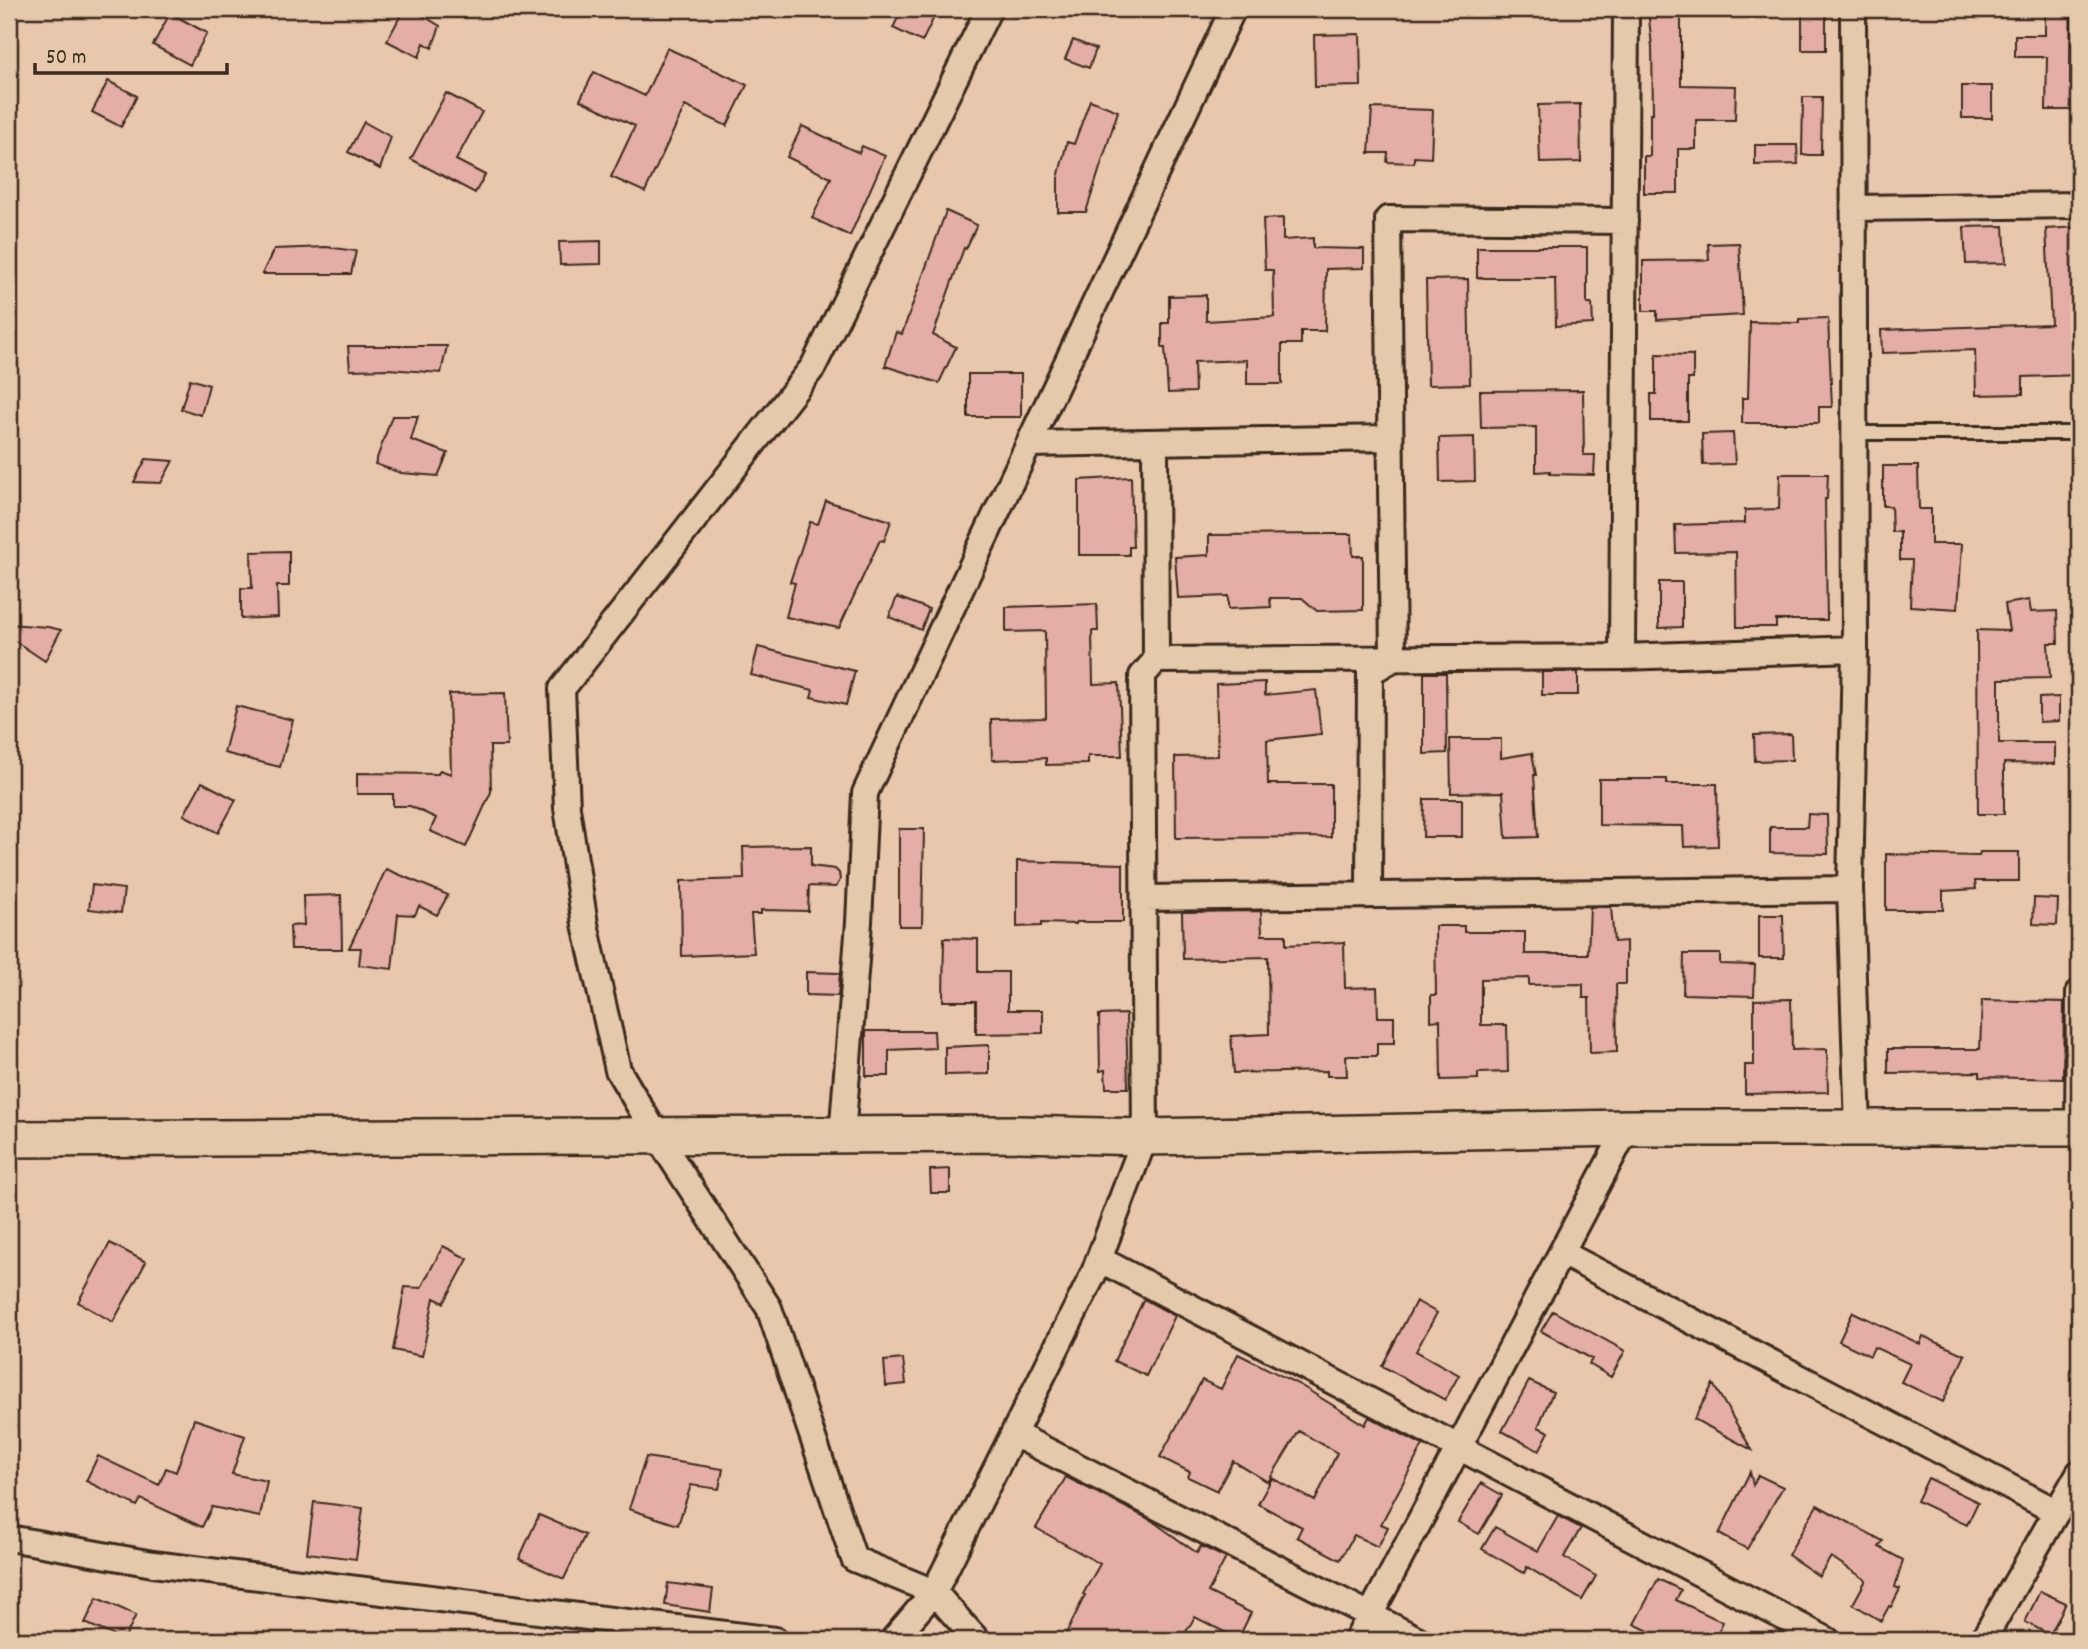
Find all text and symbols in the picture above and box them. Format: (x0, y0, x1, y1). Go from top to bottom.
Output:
scale bar (35, 32, 228, 76)
text: 50 m (46, 44, 86, 74)

